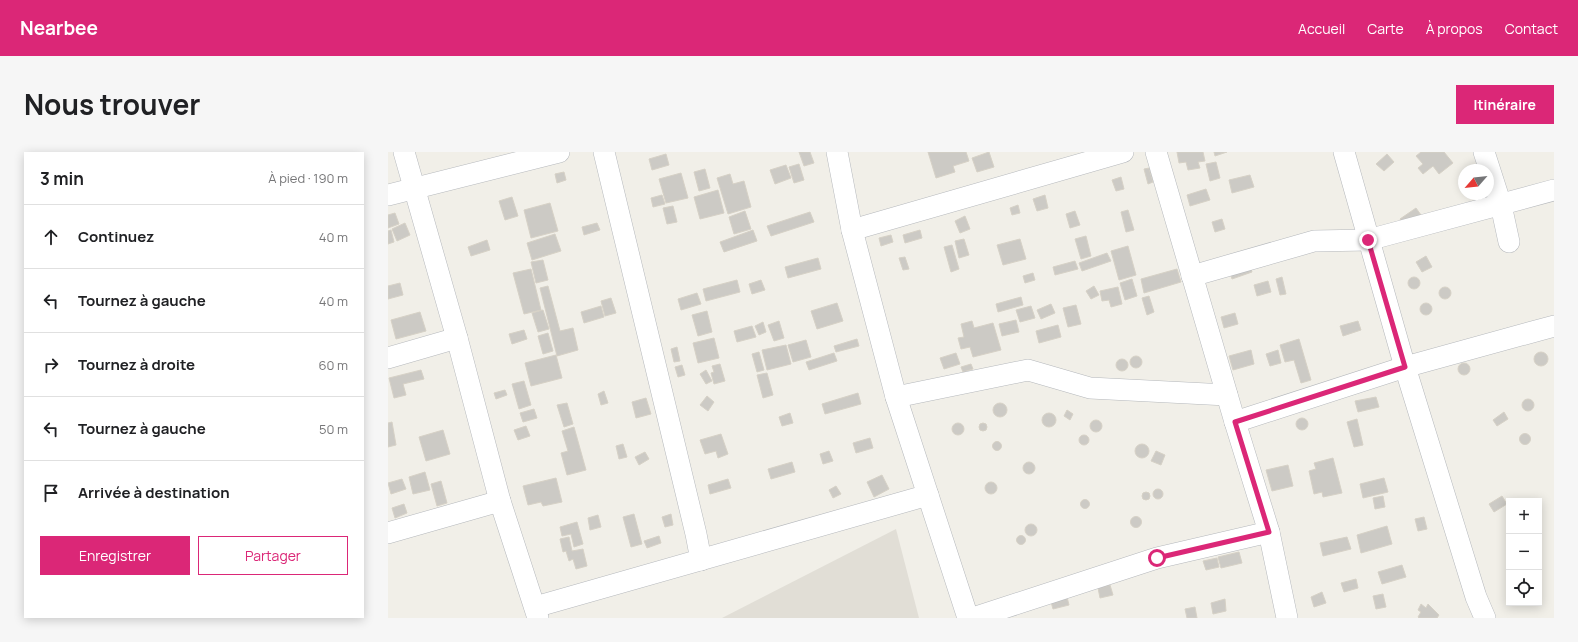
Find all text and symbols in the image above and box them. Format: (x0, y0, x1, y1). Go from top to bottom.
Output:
text: Nearbee (20, 15, 98, 41)
text: Accueil (1298, 19, 1345, 38)
text: Carte (1367, 19, 1404, 38)
text: À propos (1426, 19, 1483, 38)
text: Contact (1505, 19, 1558, 38)
text: Nous trouver (24, 85, 200, 123)
button: Itinéraire (1456, 85, 1554, 124)
north arrow (1458, 164, 1494, 200)
text: 3 min (40, 167, 84, 190)
text: À pied · 190 m (268, 169, 348, 187)
icon: ahead (40, 226, 62, 248)
text: Continuez (78, 226, 154, 247)
text: 40 m (319, 228, 348, 246)
route end (1359, 231, 1377, 249)
icon: left (40, 290, 62, 312)
text: Tournez à gauche (78, 290, 206, 311)
text: 40 m (319, 292, 348, 310)
icon: right (40, 354, 62, 376)
text: Tournez à droite (78, 354, 195, 375)
text: 60 m (318, 356, 348, 374)
icon: left (40, 418, 62, 440)
text: Tournez à gauche (78, 418, 206, 439)
text: 50 m (319, 420, 348, 438)
icon: arrive (40, 482, 62, 504)
text: Arrivée à destination (78, 482, 230, 503)
map controls (1506, 498, 1542, 606)
button: + (1506, 498, 1542, 534)
button: − (1506, 534, 1542, 570)
button: Enregistrer (40, 536, 190, 575)
button: Partager (198, 536, 348, 575)
route start (1148, 549, 1166, 567)
button: locate (1506, 570, 1542, 606)

